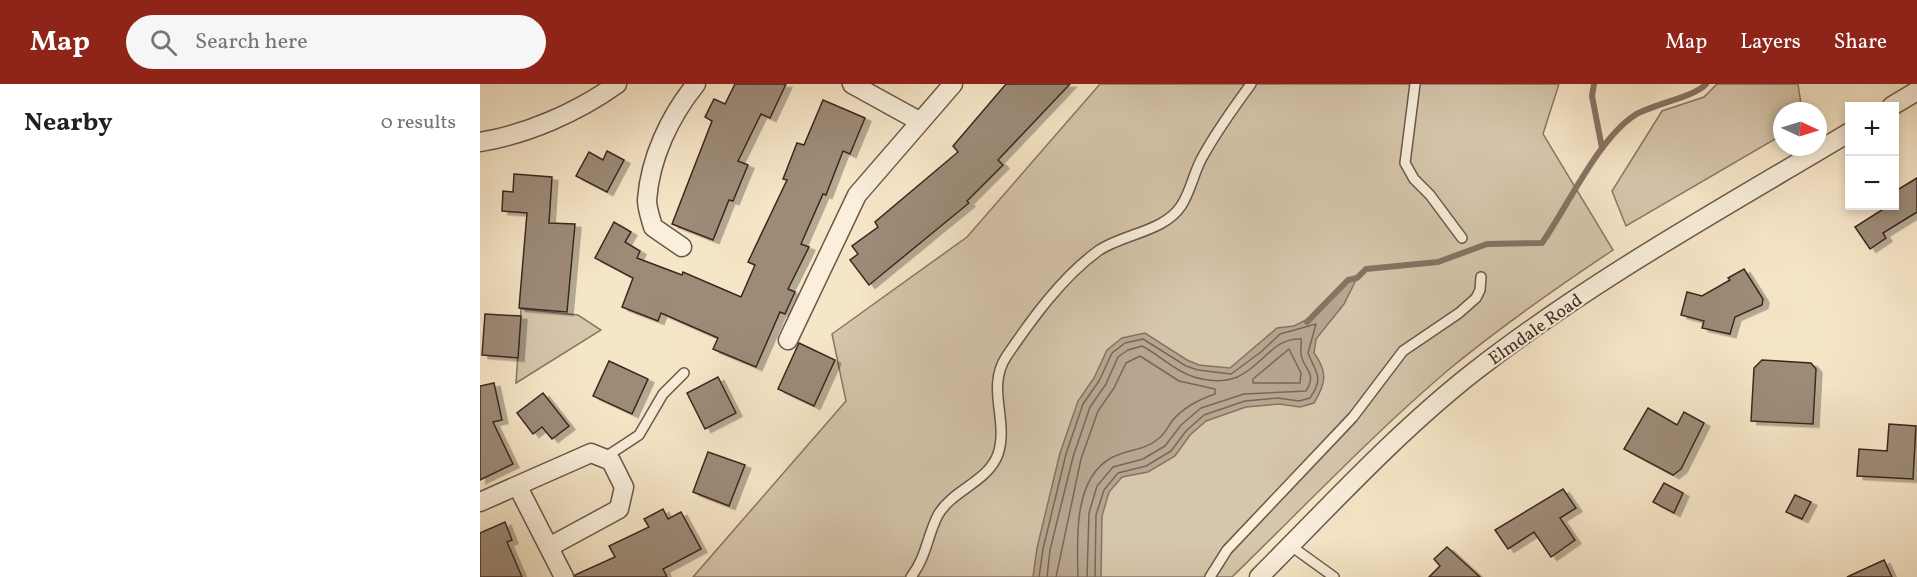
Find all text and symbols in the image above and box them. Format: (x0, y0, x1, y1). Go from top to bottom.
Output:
search box (126, 15, 546, 69)
text: Map (30, 23, 90, 62)
icon: search (147, 26, 180, 59)
text: Search here (195, 27, 308, 58)
text: Map (1665, 28, 1707, 57)
text: Layers (1740, 28, 1801, 57)
text: Share (1834, 28, 1887, 57)
north arrow (1773, 102, 1827, 156)
map controls (1845, 102, 1899, 210)
button: + (1845, 102, 1899, 156)
text: Nearby (24, 105, 113, 141)
text: 0 results (381, 109, 456, 137)
button: − (1845, 156, 1899, 210)
street label: Elmdale Road (1484, 289, 1588, 372)

